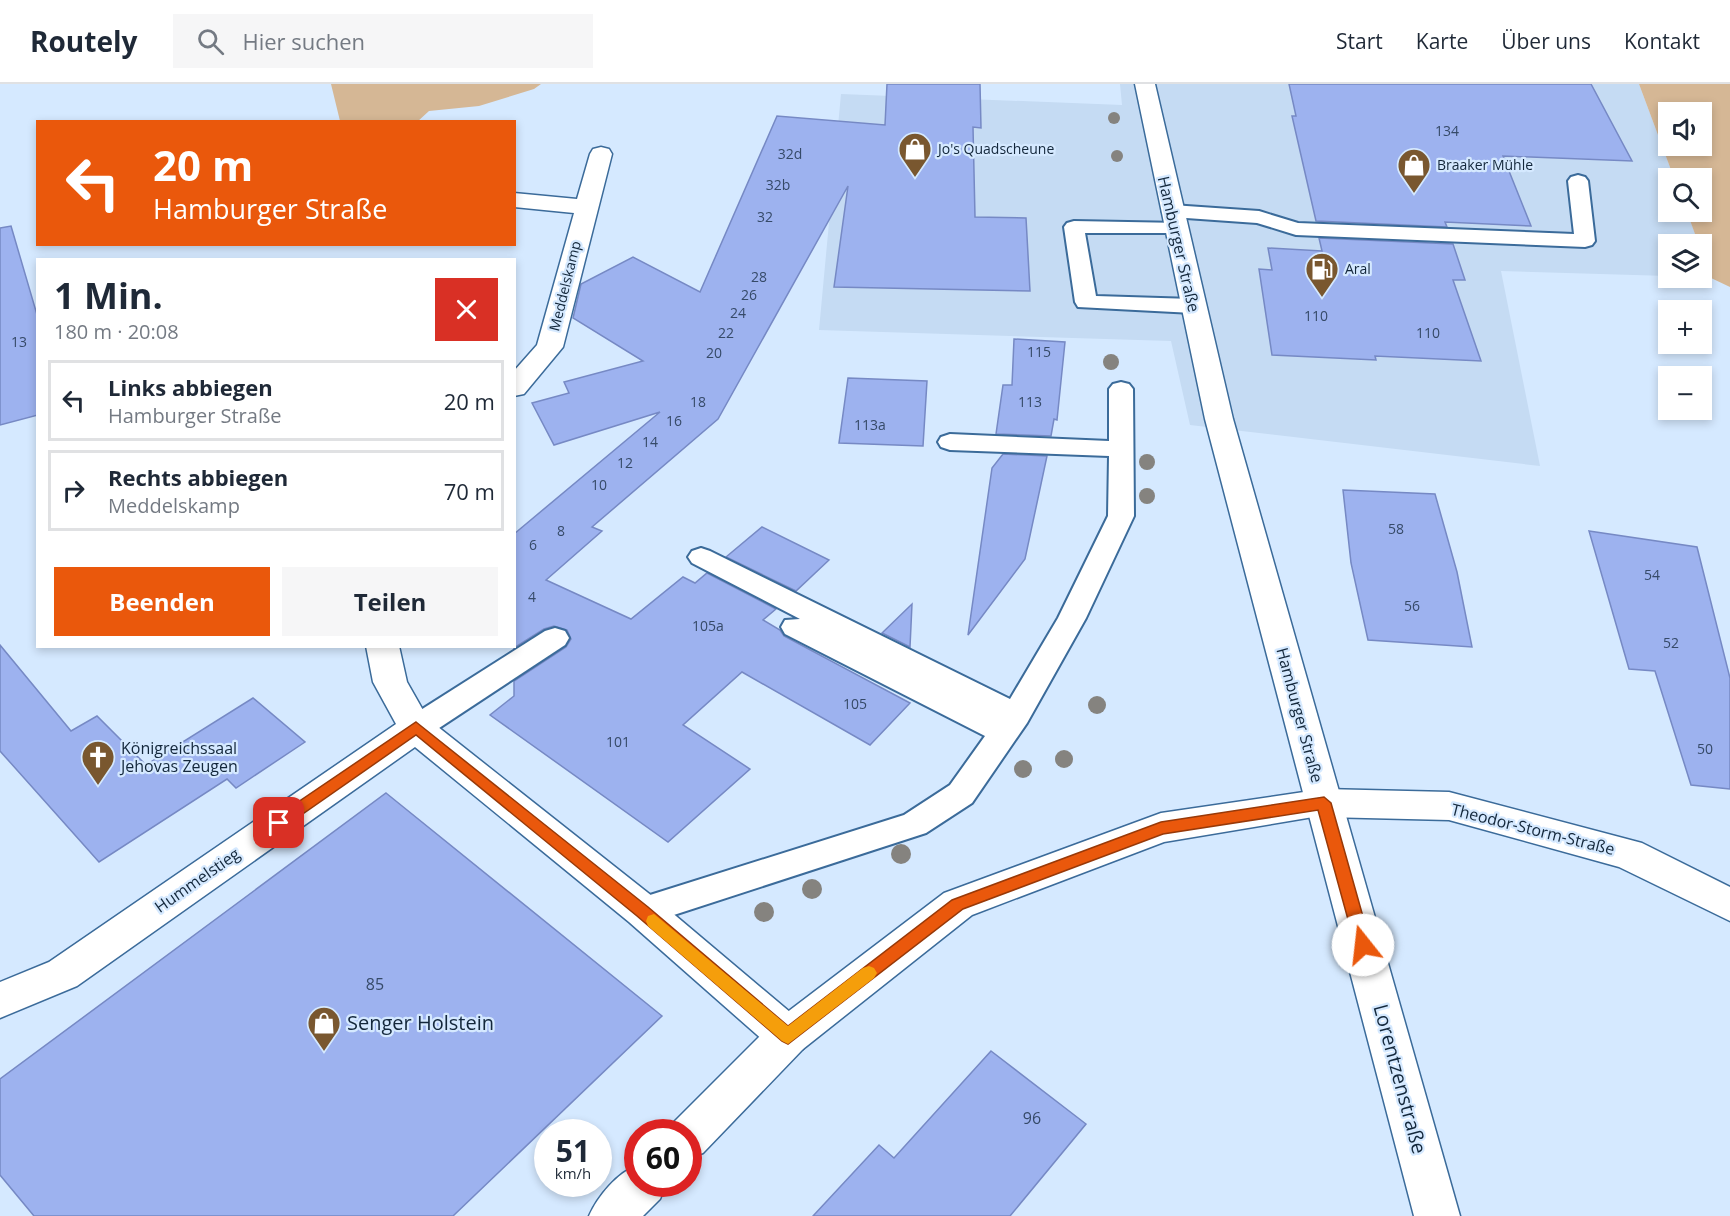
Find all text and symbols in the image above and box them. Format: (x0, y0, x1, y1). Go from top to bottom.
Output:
search box (173, 14, 593, 68)
text: Routely (30, 22, 137, 60)
icon: search (194, 25, 227, 58)
text: Hier suchen (242, 26, 365, 56)
text: Start (1336, 27, 1383, 55)
text: Karte (1416, 27, 1468, 55)
text: Über uns (1501, 27, 1591, 55)
text: Kontakt (1624, 27, 1700, 55)
map controls (1658, 102, 1712, 420)
button: sound (1658, 102, 1712, 156)
house number: 134 (1435, 121, 1459, 140)
shop icon: Jo's Quadscheune (897, 131, 933, 178)
text: 20 m (153, 136, 253, 193)
place label: Jo's Quadscheune (936, 139, 1054, 158)
icon: left (54, 144, 132, 222)
house number: 32d (778, 144, 802, 163)
shop icon: Braaker Mühle (1396, 147, 1432, 194)
place label: Braaker Mühle (1437, 155, 1533, 174)
button: search (1658, 168, 1712, 222)
street label: Hamburger Straße (1153, 174, 1205, 314)
house number: 32b (766, 175, 790, 194)
text: Hamburger Straße (153, 190, 387, 227)
house number: 32 (757, 207, 773, 226)
button: layers (1658, 234, 1712, 288)
street label: Meddelskamp (544, 239, 585, 333)
fuel station icon: Aral (1304, 251, 1340, 298)
place label: Aral (1345, 259, 1371, 278)
house number: 28 (751, 267, 767, 286)
text: 1 Min. (54, 271, 163, 320)
button: close (435, 278, 498, 341)
house number: 26 (741, 285, 757, 304)
button: + (1658, 300, 1712, 354)
house number: 24 (730, 303, 746, 322)
house number: 110 (1304, 306, 1328, 325)
text: 180 m · 20:08 (54, 318, 179, 345)
house number: 22 (718, 323, 734, 342)
house number: 110 (1416, 323, 1440, 342)
house number: 13 (11, 332, 27, 351)
house number: 115 (1027, 342, 1051, 361)
house number: 20 (706, 343, 722, 362)
button: − (1658, 366, 1712, 420)
text: Links abbiegen (108, 372, 273, 402)
icon: left (57, 384, 90, 417)
text: 20 m (444, 386, 495, 416)
house number: 18 (690, 392, 706, 411)
house number: 113 (1018, 392, 1042, 411)
text: Hamburger Straße (108, 402, 282, 429)
house number: 16 (666, 411, 682, 430)
house number: 113a (854, 415, 886, 434)
house number: 14 (642, 432, 658, 451)
house number: 12 (617, 453, 633, 472)
text: Rechts abbiegen (108, 462, 288, 492)
icon: right (57, 474, 90, 507)
house number: 10 (591, 475, 607, 494)
text: 70 m (444, 476, 495, 506)
text: Meddelskamp (108, 492, 240, 519)
house number: 58 (1388, 519, 1404, 538)
house number: 8 (557, 521, 565, 540)
house number: 6 (529, 535, 537, 554)
house number: 54 (1644, 565, 1660, 584)
button: Beenden (54, 567, 270, 636)
button: Teilen (282, 567, 498, 636)
house number: 4 (528, 587, 536, 606)
house number: 56 (1404, 596, 1420, 615)
house number: 105a (692, 616, 724, 635)
house number: 52 (1663, 633, 1679, 652)
street label: Hamburger Straße (1271, 645, 1329, 785)
house number: 105 (843, 694, 867, 713)
house number: 101 (606, 732, 630, 751)
place label: Königreichssaal Jehovas Zeugen (119, 737, 238, 777)
church icon: Königreichssaal Jehovas Zeugen (80, 739, 116, 786)
house number: 50 (1697, 739, 1713, 758)
pin (253, 797, 304, 848)
street label: Theodor-Storm-Straße (1449, 798, 1617, 860)
icon: arrive (262, 806, 295, 839)
street label: Hummelstieg (150, 842, 244, 917)
position arrow (1331, 913, 1395, 977)
house number: 85 (366, 973, 384, 995)
street label: Lorentzenstraße (1368, 1001, 1433, 1157)
shop icon: Senger Holstein (306, 1005, 342, 1052)
place label: Senger Holstein (347, 1009, 494, 1036)
house number: 96 (1023, 1107, 1041, 1129)
speed limit sign: 60 (624, 1119, 702, 1197)
text: 51 (556, 1130, 590, 1171)
text: km/h (555, 1163, 591, 1183)

